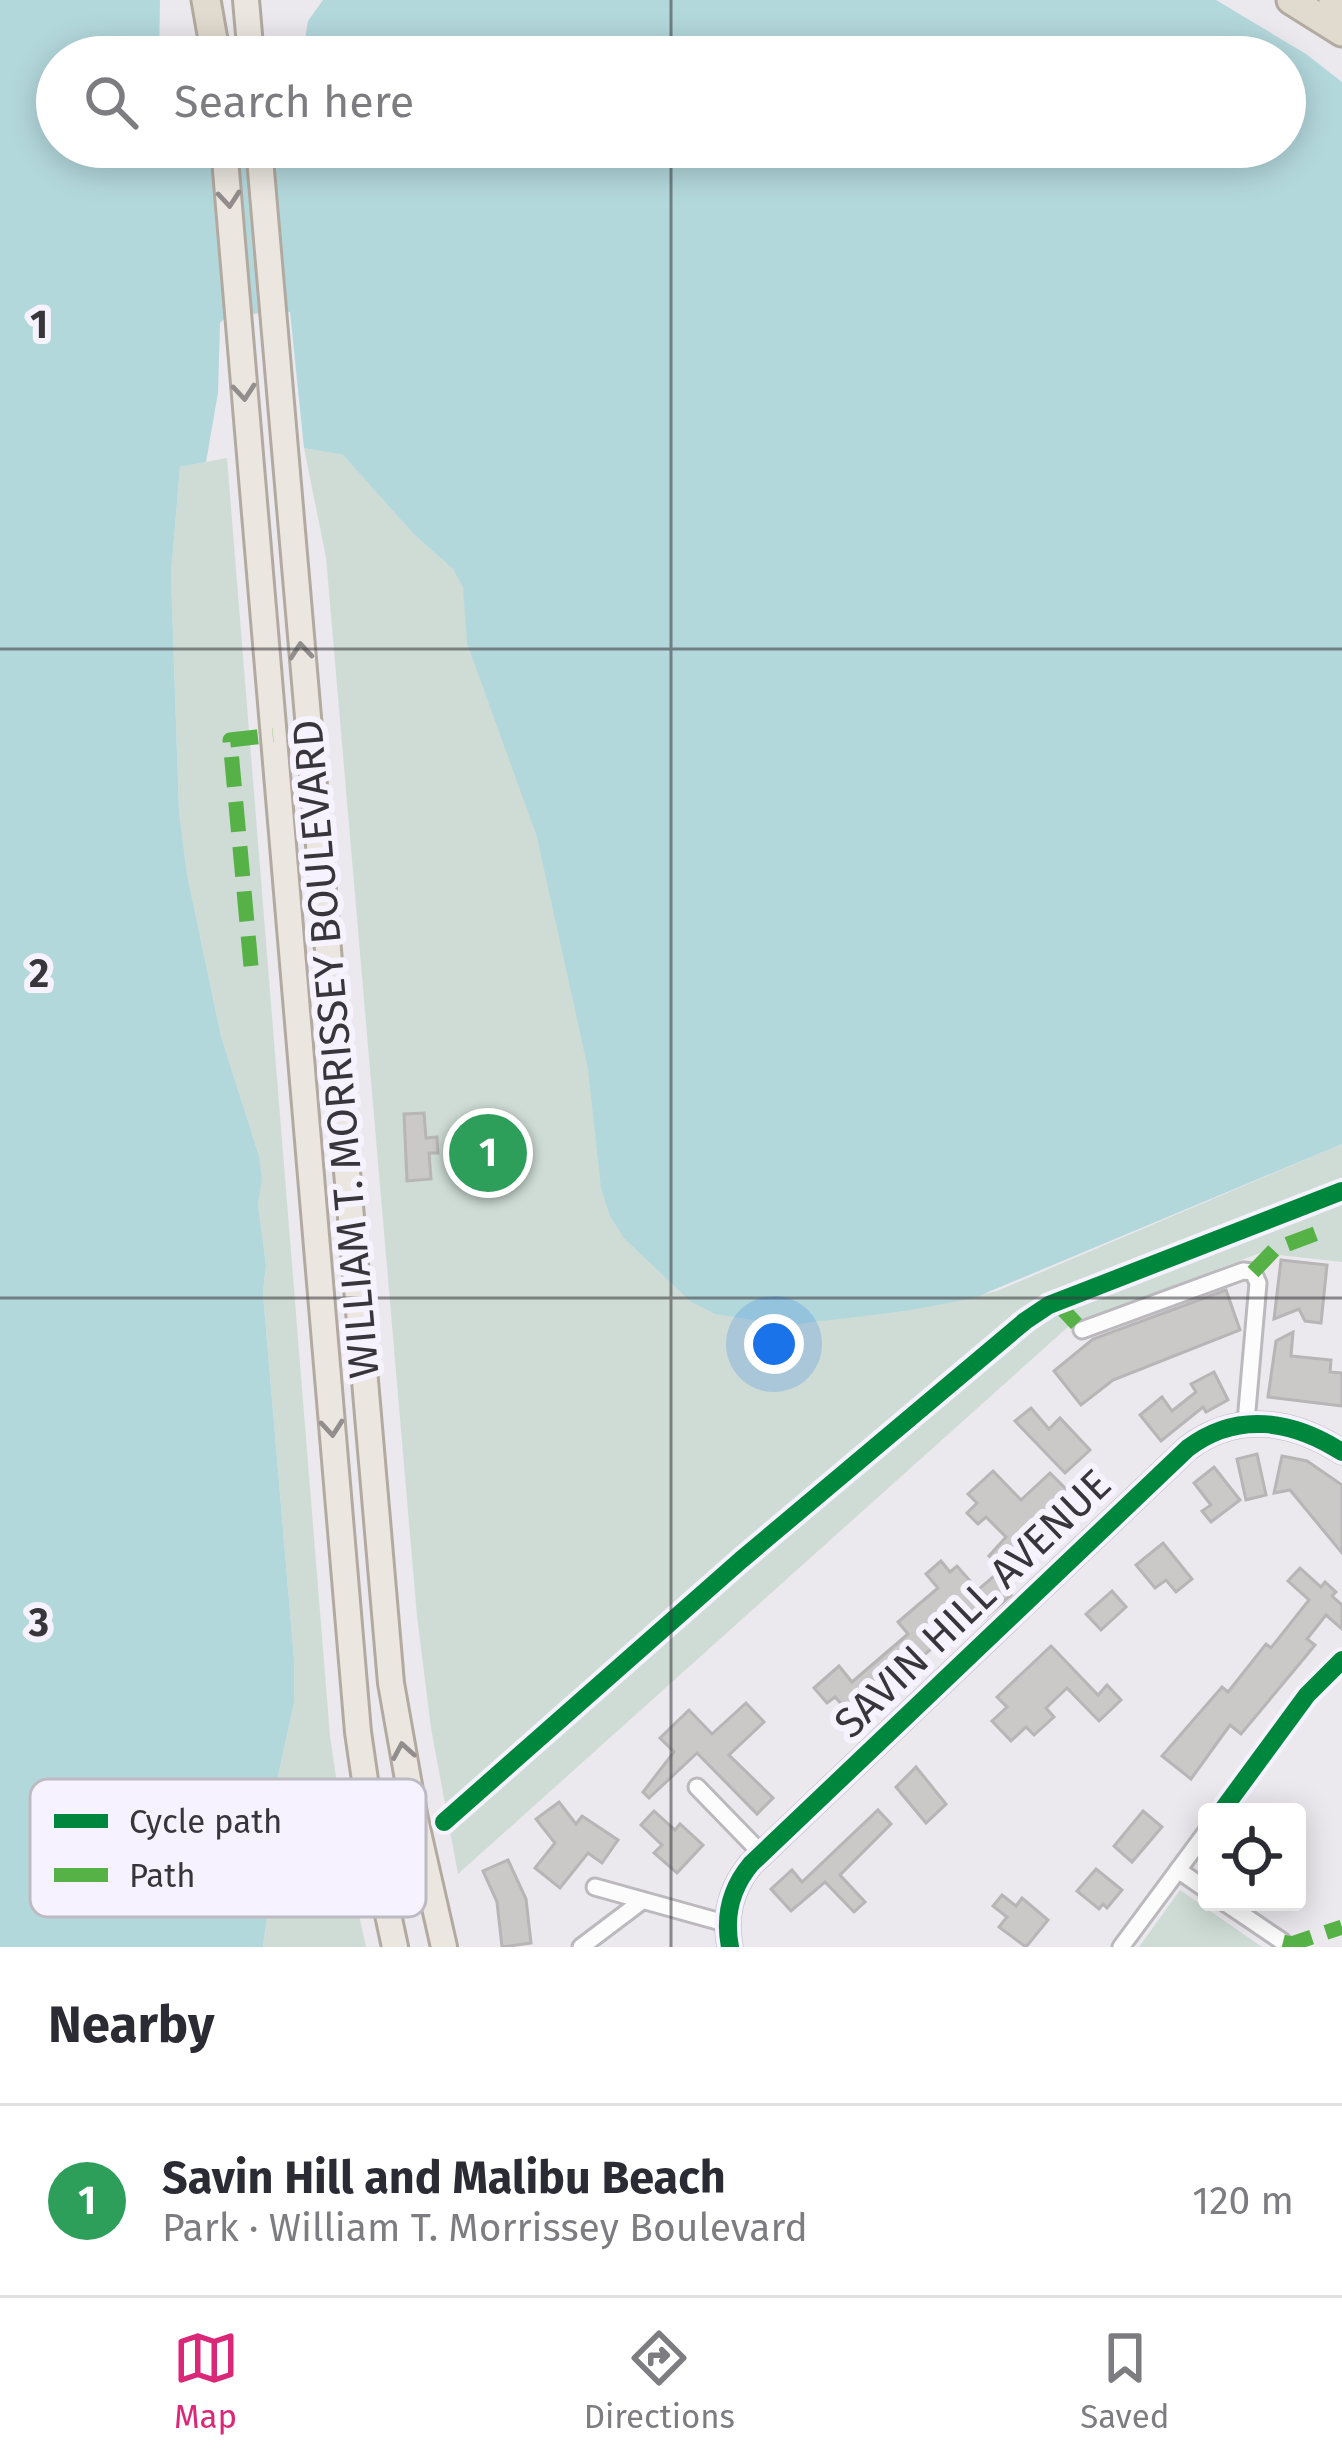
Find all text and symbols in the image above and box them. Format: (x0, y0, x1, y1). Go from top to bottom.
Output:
search box (36, 36, 1306, 168)
icon: search (78, 69, 144, 135)
text: Search here (174, 75, 414, 129)
one-way arrow (215, 190, 241, 209)
text: 1 (30, 302, 48, 348)
one-way arrow (231, 383, 257, 402)
one-way arrow (288, 642, 314, 661)
street label: WILLIAM T. MORRISSEY BOULEVARD (282, 718, 390, 1380)
text: 2 (29, 951, 49, 997)
pin: 1 (449, 1108, 527, 1198)
your location (744, 1314, 804, 1374)
one-way arrow (319, 1419, 344, 1438)
street label: SAVIN HILL AVENUE (824, 1459, 1121, 1748)
text: 3 (28, 1600, 49, 1646)
one-way arrow (391, 1741, 416, 1761)
legend (30, 1779, 426, 1917)
text: Cycle path (129, 1802, 282, 1842)
map controls (1198, 1803, 1306, 1911)
button: locate (1198, 1803, 1306, 1911)
text: Path (129, 1856, 196, 1896)
text: Nearby (48, 1994, 214, 2056)
text: Savin Hill and Malibu Beach (162, 2151, 726, 2205)
text: 1 (78, 2178, 96, 2224)
text: 120 m (1192, 2178, 1294, 2224)
text: Park · William T. Morrissey Boulevard (162, 2205, 808, 2251)
tab: Map (173, 2325, 239, 2437)
tab: Directions (584, 2325, 735, 2437)
tab: Saved (1080, 2325, 1169, 2437)

